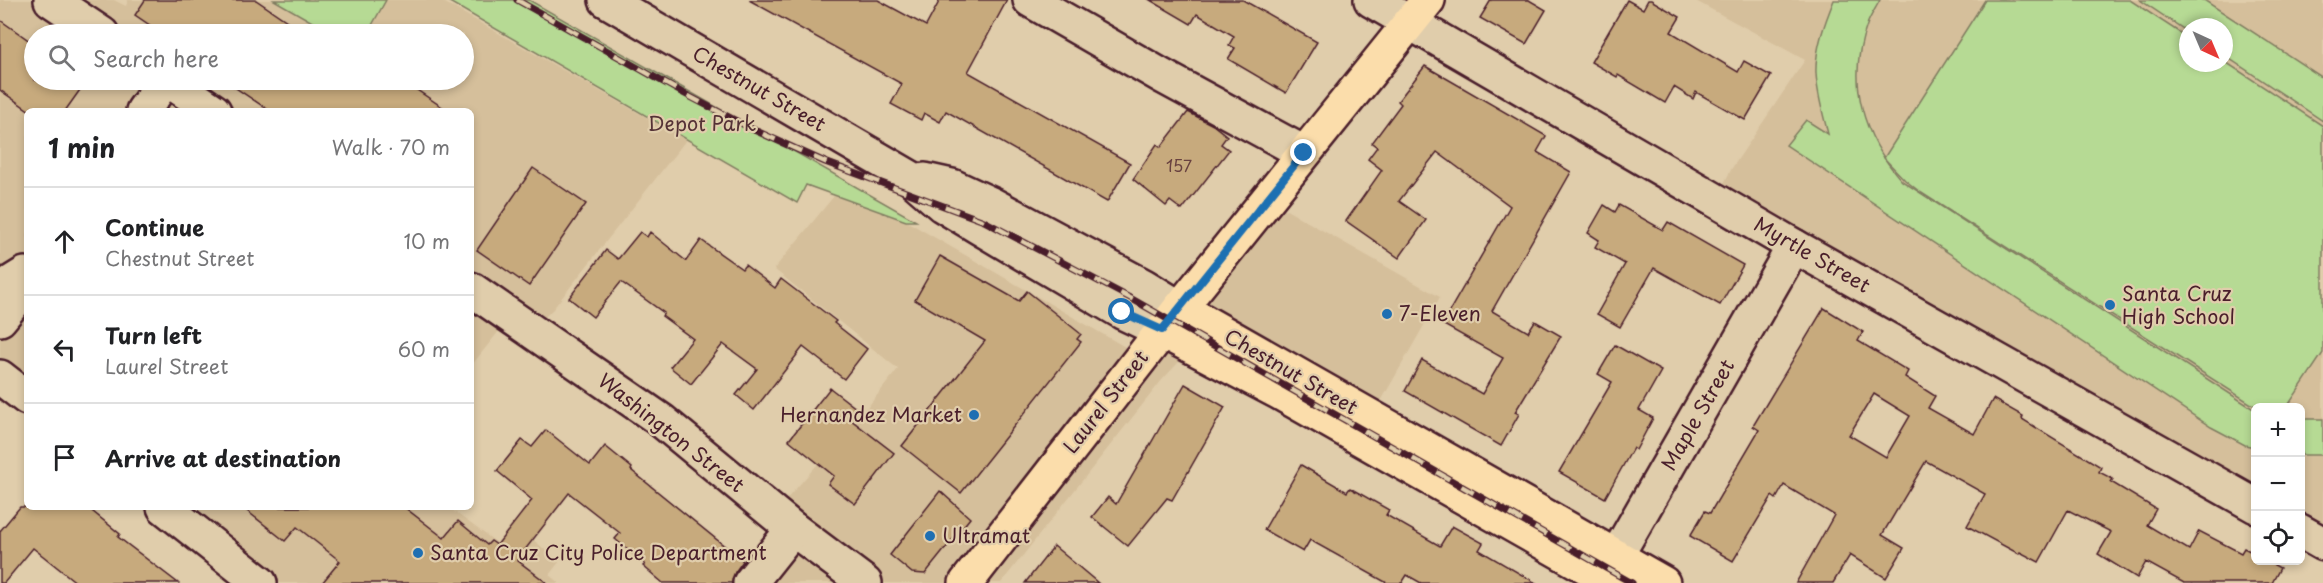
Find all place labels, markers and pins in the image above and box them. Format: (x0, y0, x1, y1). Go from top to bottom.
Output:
place label: Santa Cruz High School (2122, 278, 2235, 331)
place label: 7-Eleven (1399, 298, 1481, 328)
marker: Santa Cruz High School (2103, 298, 2117, 312)
marker: 7-Eleven (1380, 307, 1394, 321)
place label: Hernandez Market (780, 399, 962, 429)
marker: Hernandez Market (967, 408, 981, 422)
place label: Ultramat (942, 520, 1030, 550)
marker: Ultramat (923, 529, 937, 543)
place label: Santa Cruz City Police Department (430, 537, 767, 567)
marker: Santa Cruz City Police Department (411, 546, 425, 560)

